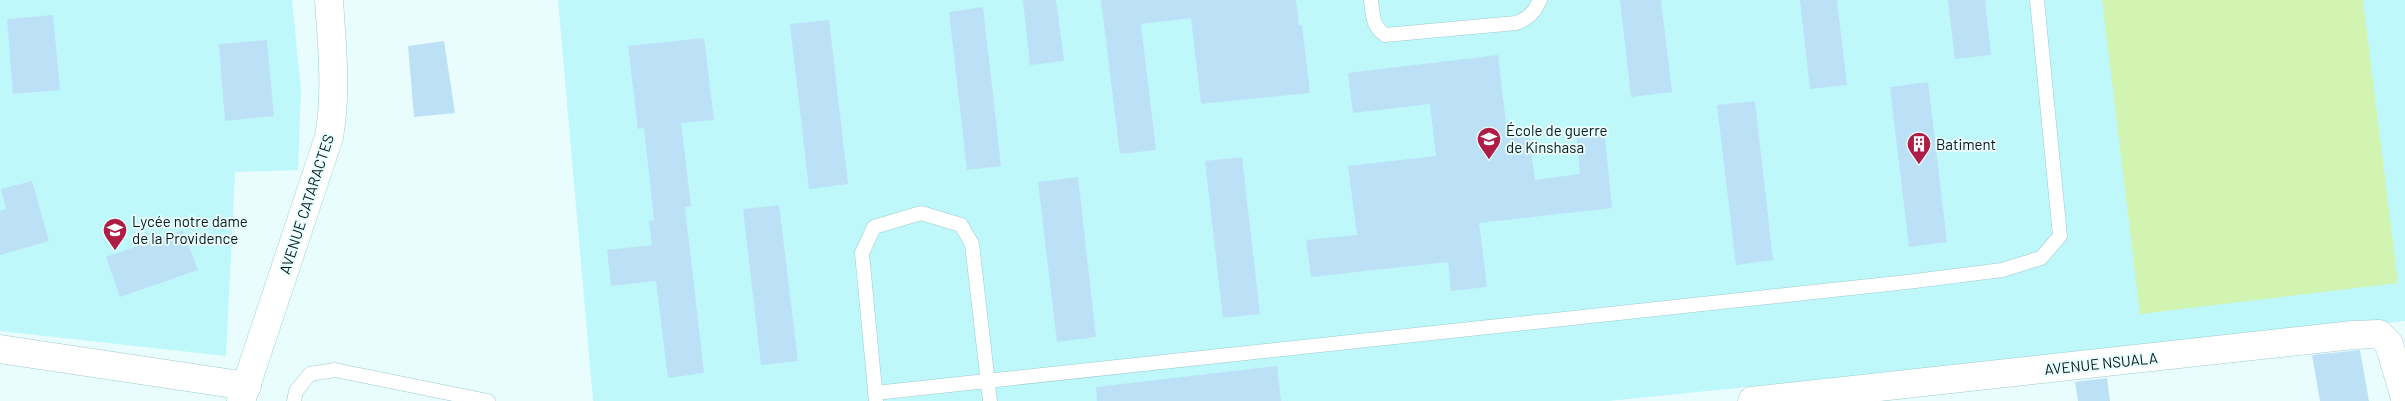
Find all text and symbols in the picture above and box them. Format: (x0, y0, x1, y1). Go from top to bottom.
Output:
place label: École de guerre de Kinshasa (1506, 121, 1608, 156)
school or university icon: École de guerre de Kinshasa (1476, 126, 1502, 160)
building icon: Batiment (1906, 131, 1932, 165)
street label: AVENUE CATARACTES (275, 132, 337, 276)
place label: Batiment (1936, 135, 1996, 153)
place label: Lycée notre dame de la Providence (132, 212, 248, 247)
school or university icon: Lycée notre dame de la Providence (102, 217, 128, 251)
street label: AVENUE NSUALA (2043, 348, 2159, 378)

